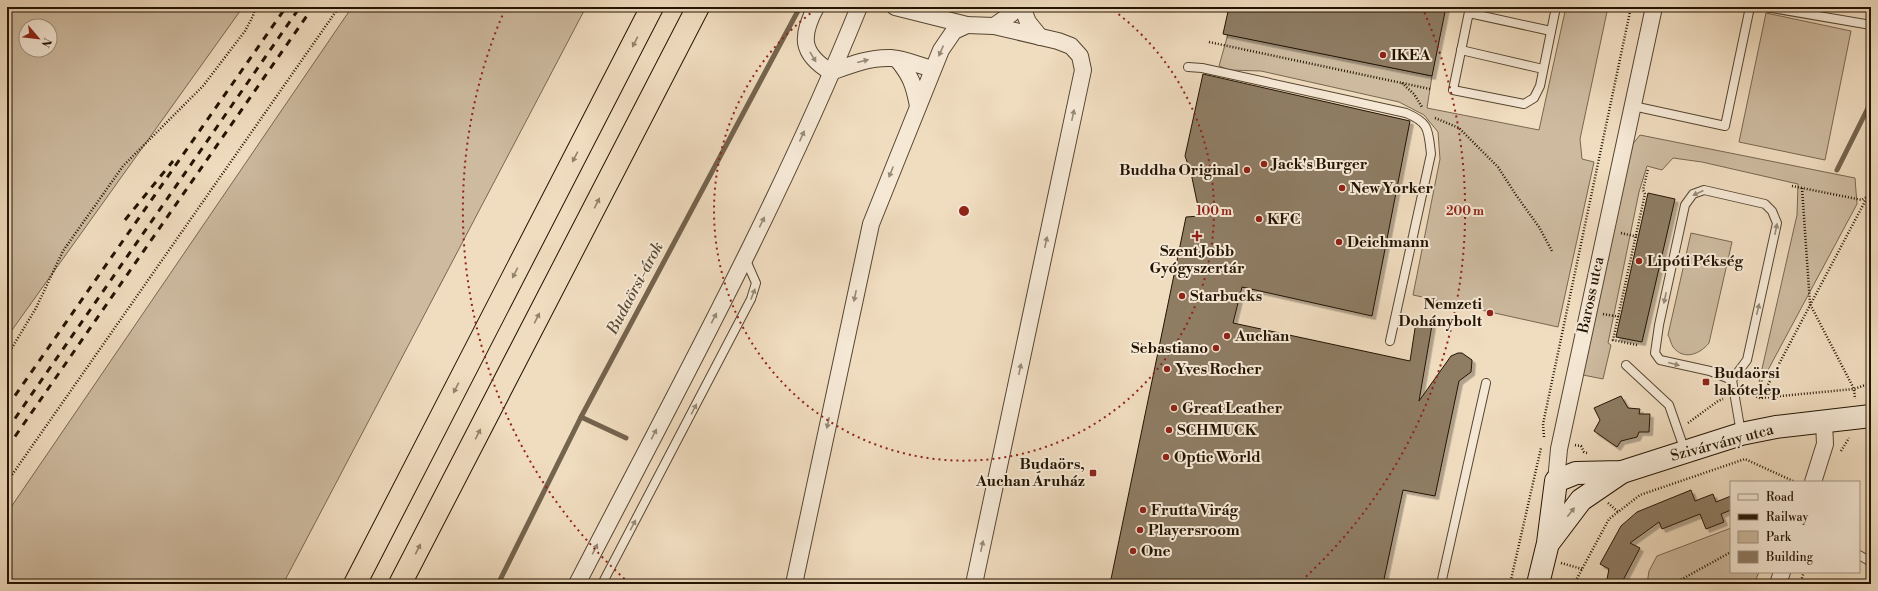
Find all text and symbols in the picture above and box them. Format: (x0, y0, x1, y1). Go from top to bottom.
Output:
north arrow (18, 18, 58, 58)
text: N (38, 35, 54, 50)
one-way arrow (631, 36, 638, 47)
one-way arrow (938, 46, 944, 57)
place label: IKEA (1391, 46, 1430, 65)
marker: IKEA (1378, 50, 1388, 60)
one-way arrow (809, 51, 816, 63)
one-way arrow (857, 58, 870, 64)
one-way arrow (1071, 108, 1077, 121)
one-way arrow (799, 130, 805, 142)
one-way arrow (572, 151, 578, 163)
place label: Jack's Burger (1270, 155, 1368, 174)
marker: Jack's Burger (1259, 159, 1269, 169)
place label: Buddha Original (1119, 161, 1239, 180)
marker: Buddha Original (1242, 165, 1252, 175)
one-way arrow (888, 166, 894, 178)
place label: New Yorker (1350, 179, 1434, 198)
marker: New Yorker (1337, 183, 1347, 193)
one-way arrow (1692, 190, 1704, 196)
one-way arrow (594, 197, 600, 208)
centre of rings (957, 204, 971, 218)
text: 100 m (1196, 204, 1232, 219)
text: 200 m (1446, 204, 1484, 219)
place label: KFC (1267, 210, 1300, 229)
marker: KFC (1254, 214, 1264, 224)
one-way arrow (759, 217, 765, 228)
one-way arrow (1773, 223, 1779, 235)
marker: Szent Jobb Gyógyszertár (1192, 231, 1202, 241)
place label: Deichmann (1347, 233, 1430, 252)
one-way arrow (1044, 236, 1050, 248)
marker: Deichmann (1334, 237, 1344, 247)
water label: Budaörsi-árok (602, 238, 668, 339)
place label: Szent Jobb Gyógyszertár (1149, 242, 1245, 278)
place label: Lipóti Pékség (1647, 252, 1743, 271)
street label: Baross utca (1573, 255, 1608, 336)
marker: Lipóti Pékség (1634, 256, 1644, 266)
one-way arrow (512, 267, 519, 279)
one-way arrow (750, 287, 756, 299)
place label: Starbucks (1190, 287, 1262, 306)
one-way arrow (851, 290, 857, 302)
marker: Starbucks (1177, 291, 1187, 301)
one-way arrow (1661, 292, 1667, 305)
place label: Nemzeti Dohánybolt (1398, 295, 1483, 331)
one-way arrow (1756, 303, 1762, 315)
marker: Nemzeti Dohánybolt (1485, 308, 1495, 318)
one-way arrow (534, 312, 540, 324)
one-way arrow (711, 312, 717, 324)
place label: Auchan (1234, 327, 1290, 346)
marker: Auchan (1222, 331, 1232, 341)
place label: Sebastiano (1131, 339, 1208, 358)
marker: Sebastiano (1211, 343, 1221, 353)
place label: Yves Rocher (1175, 360, 1262, 379)
one-way arrow (1668, 361, 1680, 367)
one-way arrow (1017, 363, 1023, 375)
marker: Yves Rocher (1162, 364, 1172, 374)
place label: Budaörsi lakótelep (1714, 364, 1781, 400)
marker: Budaörsi lakótelep (1701, 377, 1711, 387)
one-way arrow (453, 382, 459, 394)
place label: Great Leather (1182, 399, 1283, 418)
marker: Great Leather (1169, 403, 1179, 413)
one-way arrow (690, 404, 697, 415)
one-way arrow (825, 417, 831, 429)
street label: Szivárvány utca (1668, 420, 1776, 466)
place label: SCHMUCK (1177, 421, 1258, 440)
marker: SCHMUCK (1164, 425, 1174, 435)
one-way arrow (475, 428, 481, 440)
one-way arrow (651, 428, 658, 439)
place label: Optic World (1174, 448, 1261, 467)
marker: Optic World (1161, 452, 1171, 462)
place label: Budaörs, Auchan Áruház (975, 455, 1085, 491)
marker: Budaörs, Auchan Áruház (1088, 468, 1098, 478)
legend (1730, 481, 1860, 573)
text: Road (1766, 490, 1794, 505)
place label: Frutta Virág (1151, 501, 1239, 520)
marker: Frutta Virág (1138, 505, 1148, 515)
one-way arrow (1567, 506, 1576, 517)
text: Railway (1766, 510, 1808, 525)
one-way arrow (630, 519, 637, 530)
place label: Playersroom (1148, 521, 1240, 540)
marker: Playersroom (1135, 525, 1145, 535)
text: Park (1766, 530, 1792, 545)
one-way arrow (980, 540, 986, 552)
place label: One (1141, 542, 1171, 561)
one-way arrow (415, 544, 421, 555)
one-way arrow (592, 544, 598, 555)
marker: One (1128, 546, 1138, 556)
text: Building (1765, 550, 1814, 565)

